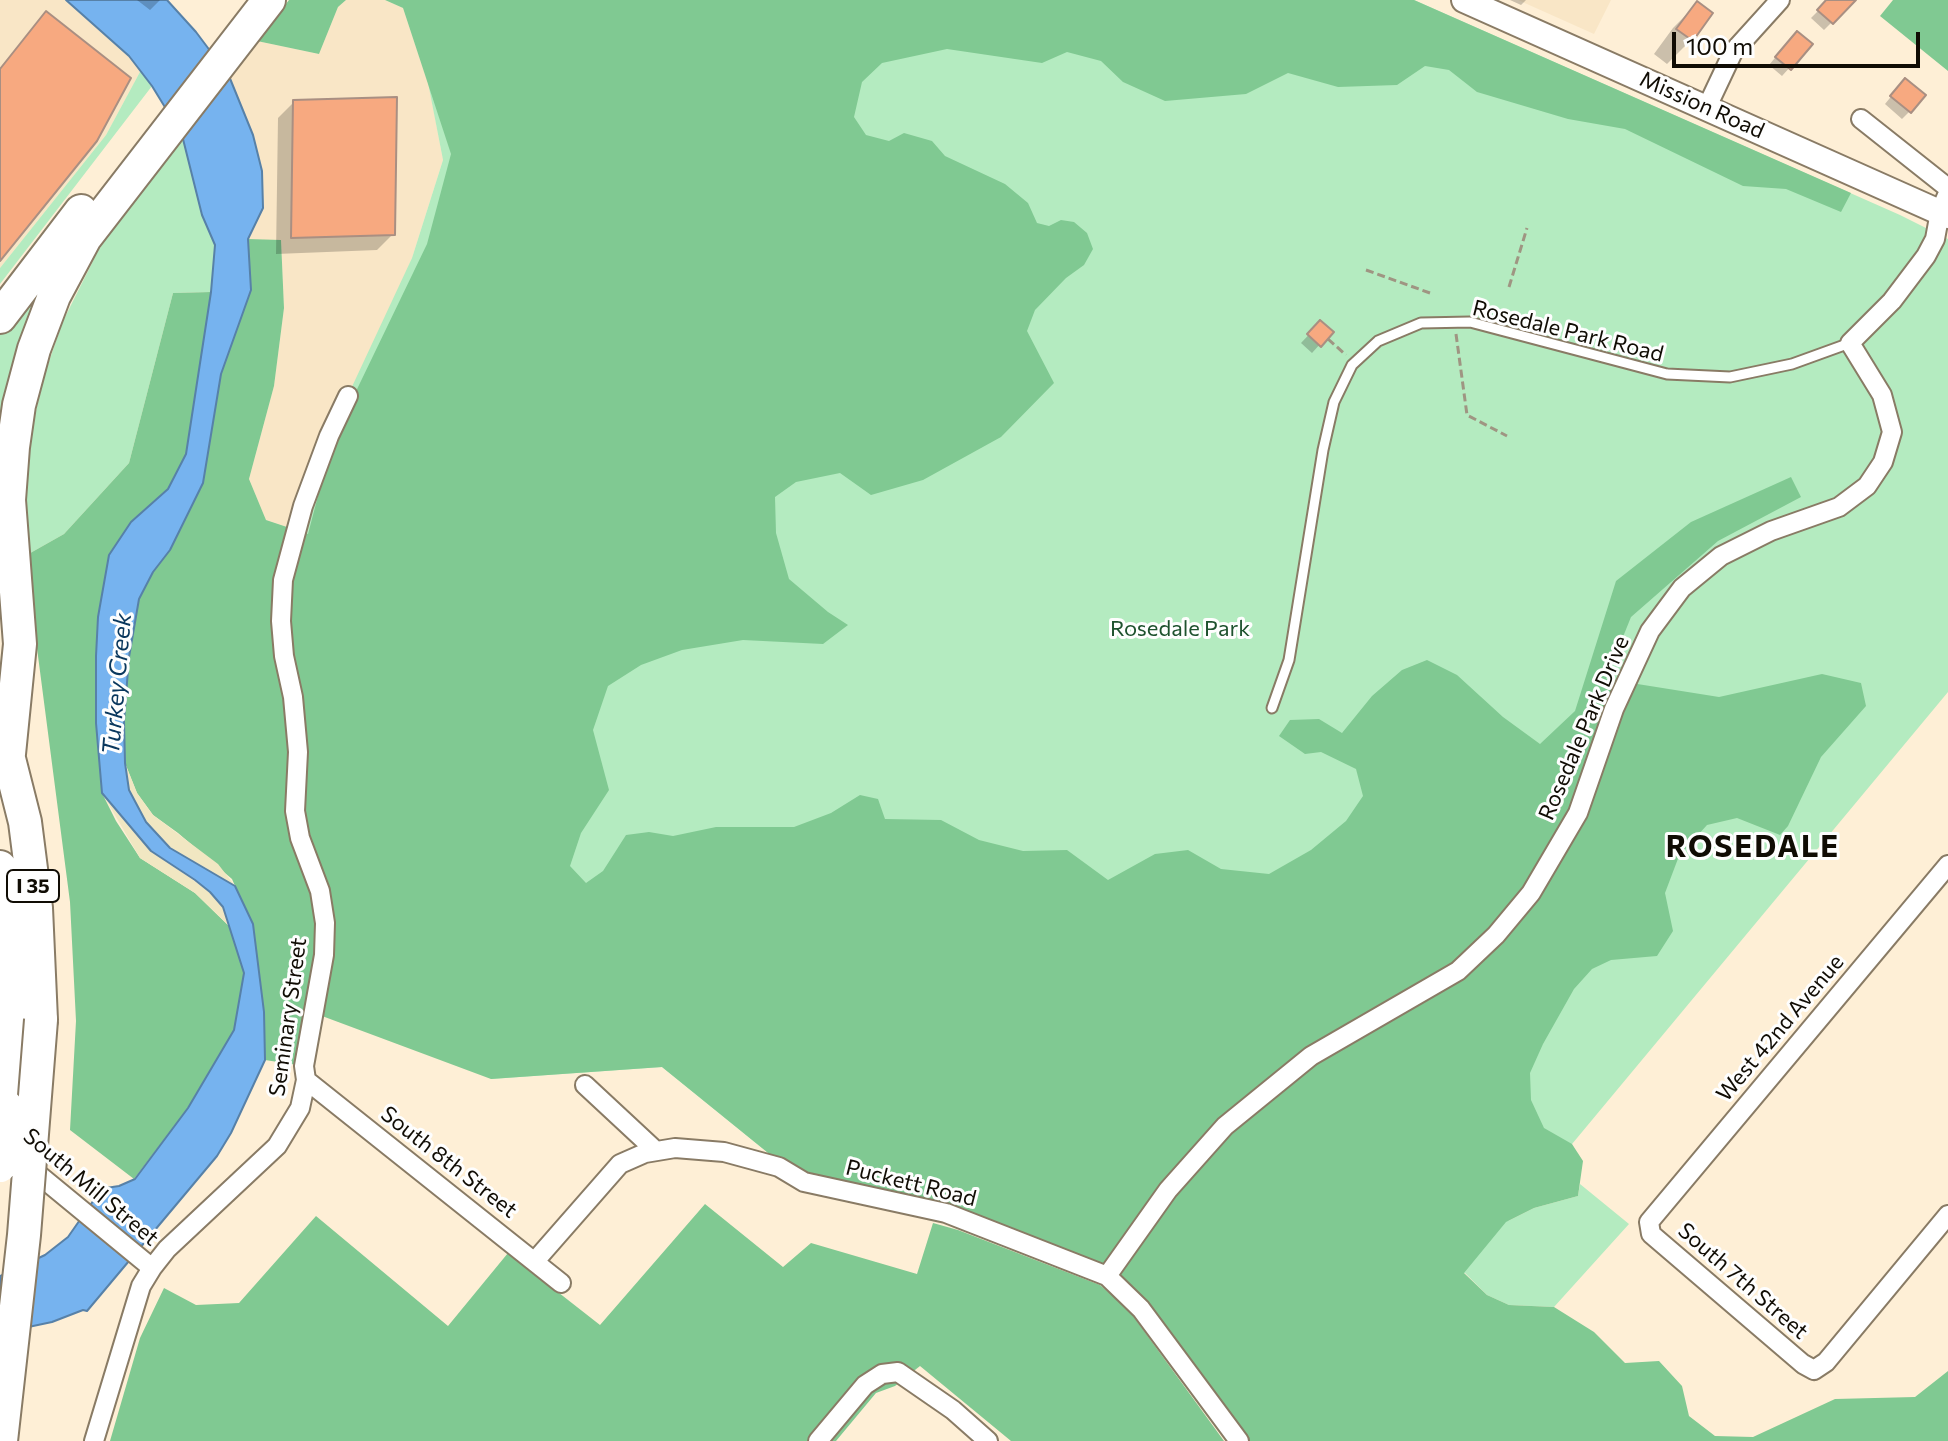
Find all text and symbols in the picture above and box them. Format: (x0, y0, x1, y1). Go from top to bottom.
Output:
scale bar (1676, 16, 1924, 66)
text: 100 m (1686, 31, 1753, 60)
street label: Mission Road (1636, 66, 1768, 144)
street label: Rosedale Park Road (1470, 295, 1666, 367)
water label: Turkey Creek (96, 612, 138, 756)
park label: Rosedale Park (1110, 616, 1250, 642)
street label: Rosedale Park Drive (1533, 632, 1635, 824)
district label: ROSEDALE (1666, 829, 1840, 865)
road number: I 35 (7, 870, 59, 902)
street label: Seminary Street (264, 936, 312, 1098)
street label: West 42nd Avenue (1711, 949, 1849, 1107)
street label: South 8th Street (376, 1101, 522, 1223)
street label: South Mill Street (18, 1123, 164, 1251)
street label: Puckett Road (843, 1154, 979, 1212)
street label: South 7th Street (1673, 1217, 1813, 1345)

